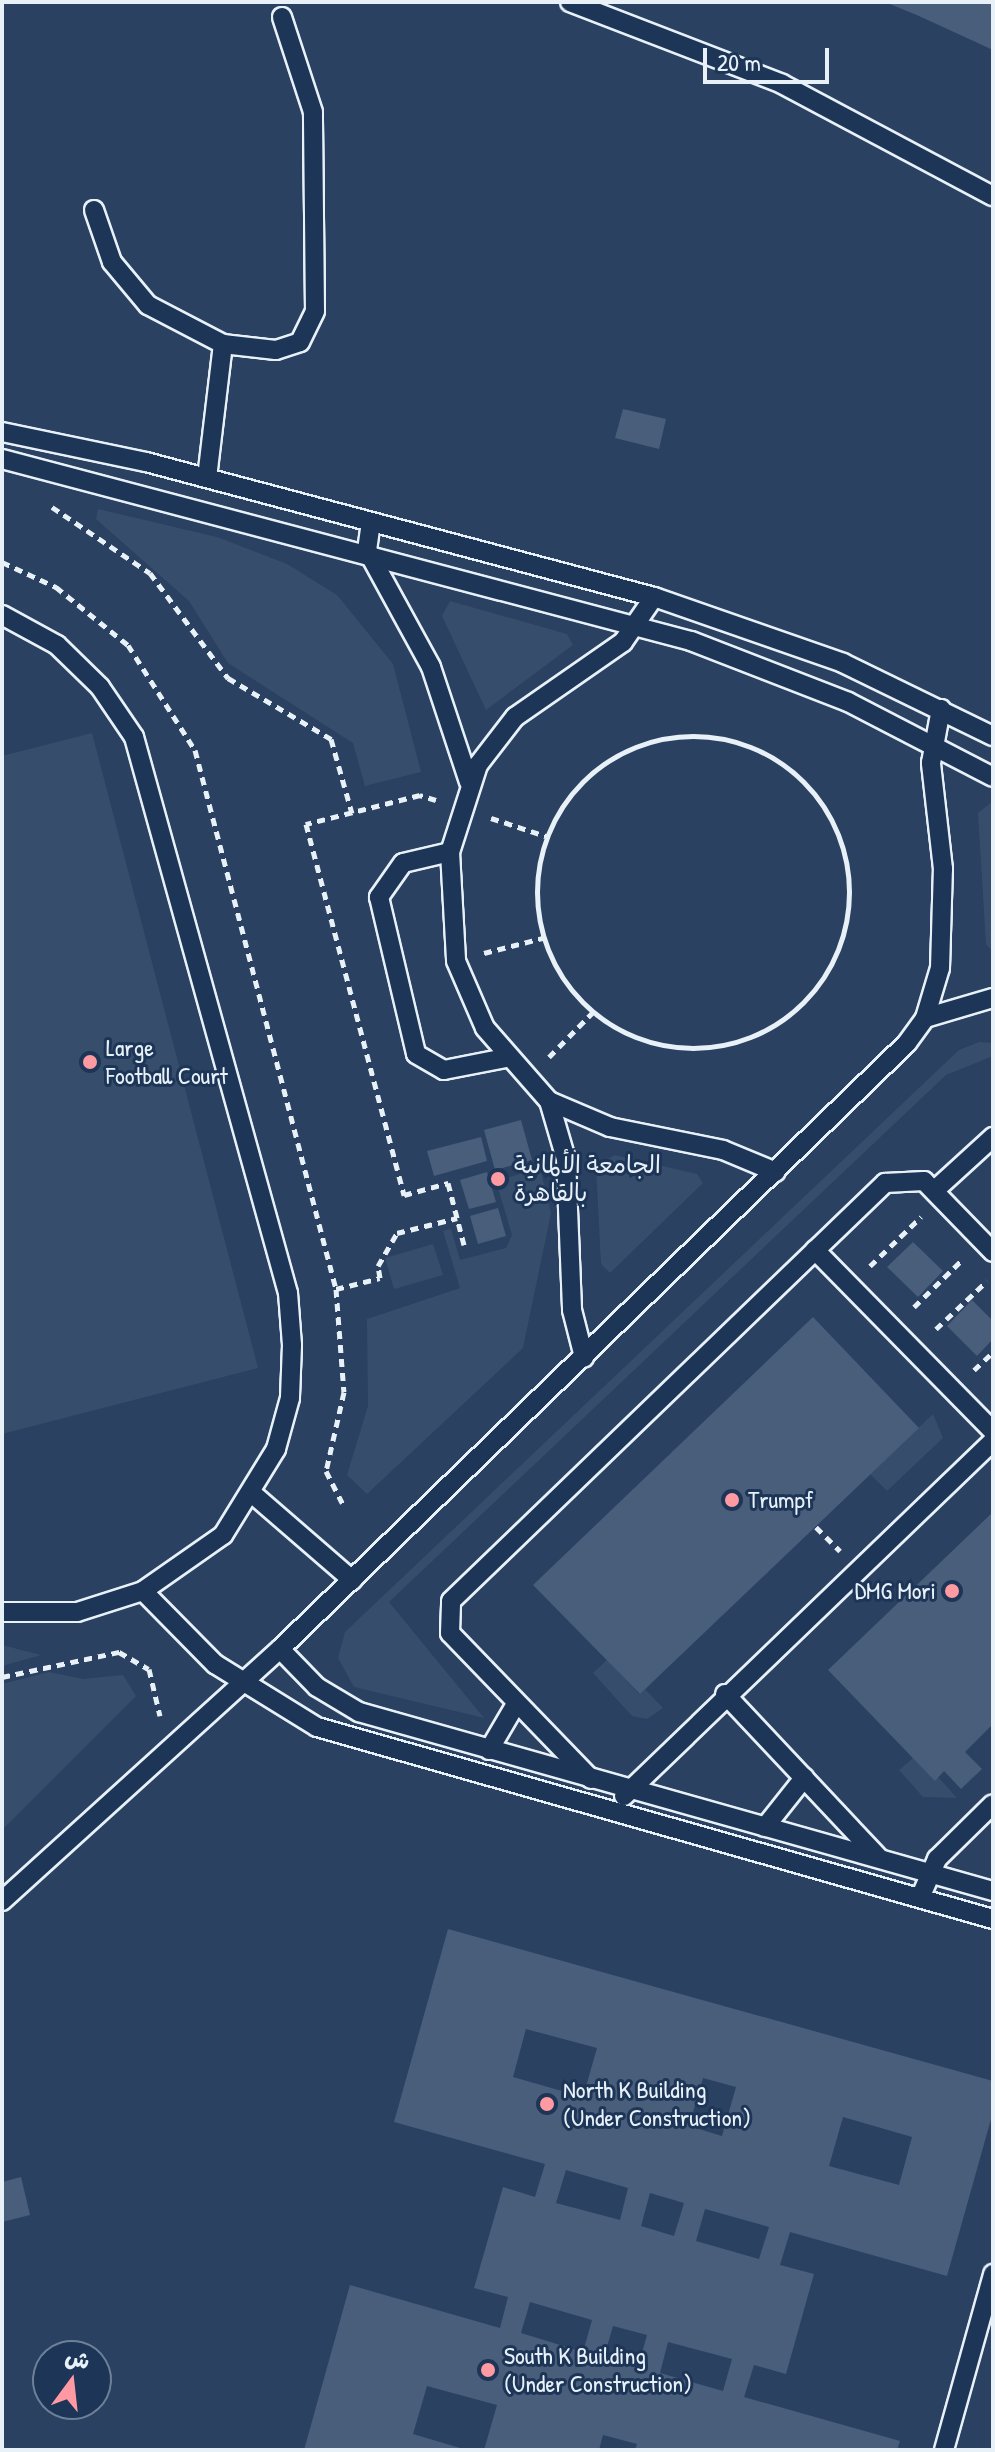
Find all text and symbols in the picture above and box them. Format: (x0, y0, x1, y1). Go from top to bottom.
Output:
scale bar (707, 32, 833, 82)
text: 20 m (717, 46, 761, 78)
place label: Large Football Court (106, 1034, 228, 1090)
marker: Large Football Court (81, 1053, 99, 1071)
place label: الجامعة الألمانية بالقاهرة (514, 1151, 661, 1207)
marker: الجامعة الألمانية بالقاهرة (489, 1170, 507, 1188)
place label: Trumpf (748, 1486, 813, 1514)
marker: Trumpf (723, 1491, 741, 1509)
place label: DMG Mori (855, 1577, 936, 1605)
marker: DMG Mori (943, 1582, 961, 1600)
place label: North K Building (Under Construction) (563, 2076, 751, 2132)
marker: North K Building (Under Construction) (538, 2095, 556, 2113)
north arrow (32, 2340, 112, 2420)
text: ش (62, 2341, 93, 2376)
place label: South K Building (Under Construction) (504, 2342, 692, 2398)
marker: South K Building (Under Construction) (479, 2361, 497, 2379)

